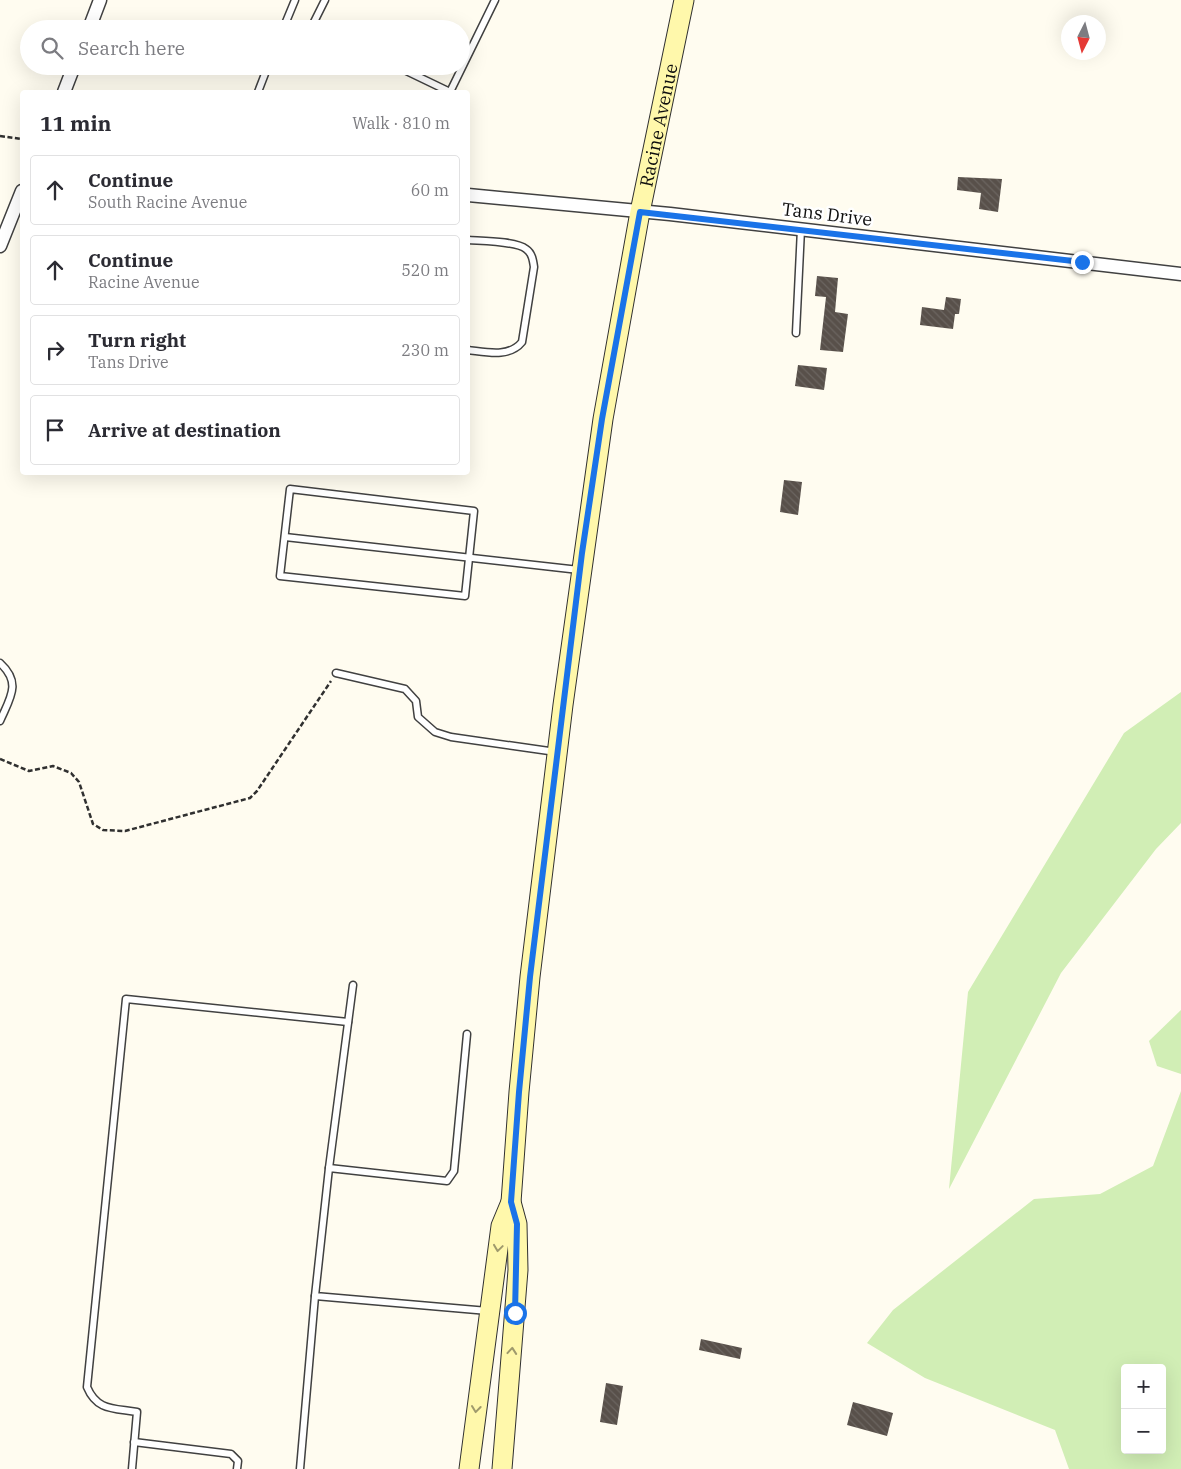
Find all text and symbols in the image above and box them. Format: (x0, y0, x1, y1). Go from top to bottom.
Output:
north arrow (1061, 15, 1106, 60)
search box (20, 20, 470, 75)
icon: search (38, 34, 66, 62)
text: Search here (78, 36, 185, 60)
street label: Racine Avenue (634, 61, 682, 189)
text: 11 min (40, 109, 111, 137)
text: Walk · 810 m (352, 113, 450, 133)
text: Continue (88, 168, 173, 192)
icon: ahead (41, 176, 69, 204)
text: 60 m (411, 180, 449, 200)
text: South Racine Avenue (88, 192, 247, 212)
street label: Tans Drive (781, 197, 873, 231)
text: Continue (88, 248, 173, 272)
route end (1071, 251, 1094, 274)
icon: ahead (41, 256, 69, 284)
text: 520 m (401, 260, 449, 280)
text: Racine Avenue (88, 272, 200, 292)
text: Turn right (88, 328, 186, 352)
icon: right (41, 336, 69, 364)
text: 230 m (401, 340, 449, 360)
text: Tans Drive (88, 352, 169, 372)
icon: arrive (41, 416, 69, 444)
text: Arrive at destination (88, 418, 281, 442)
one-way arrow (493, 1245, 504, 1253)
route start (504, 1302, 527, 1325)
one-way arrow (506, 1346, 517, 1354)
map controls (1121, 1364, 1166, 1454)
button: + (1121, 1364, 1166, 1409)
one-way arrow (471, 1406, 482, 1414)
button: − (1121, 1409, 1166, 1454)

